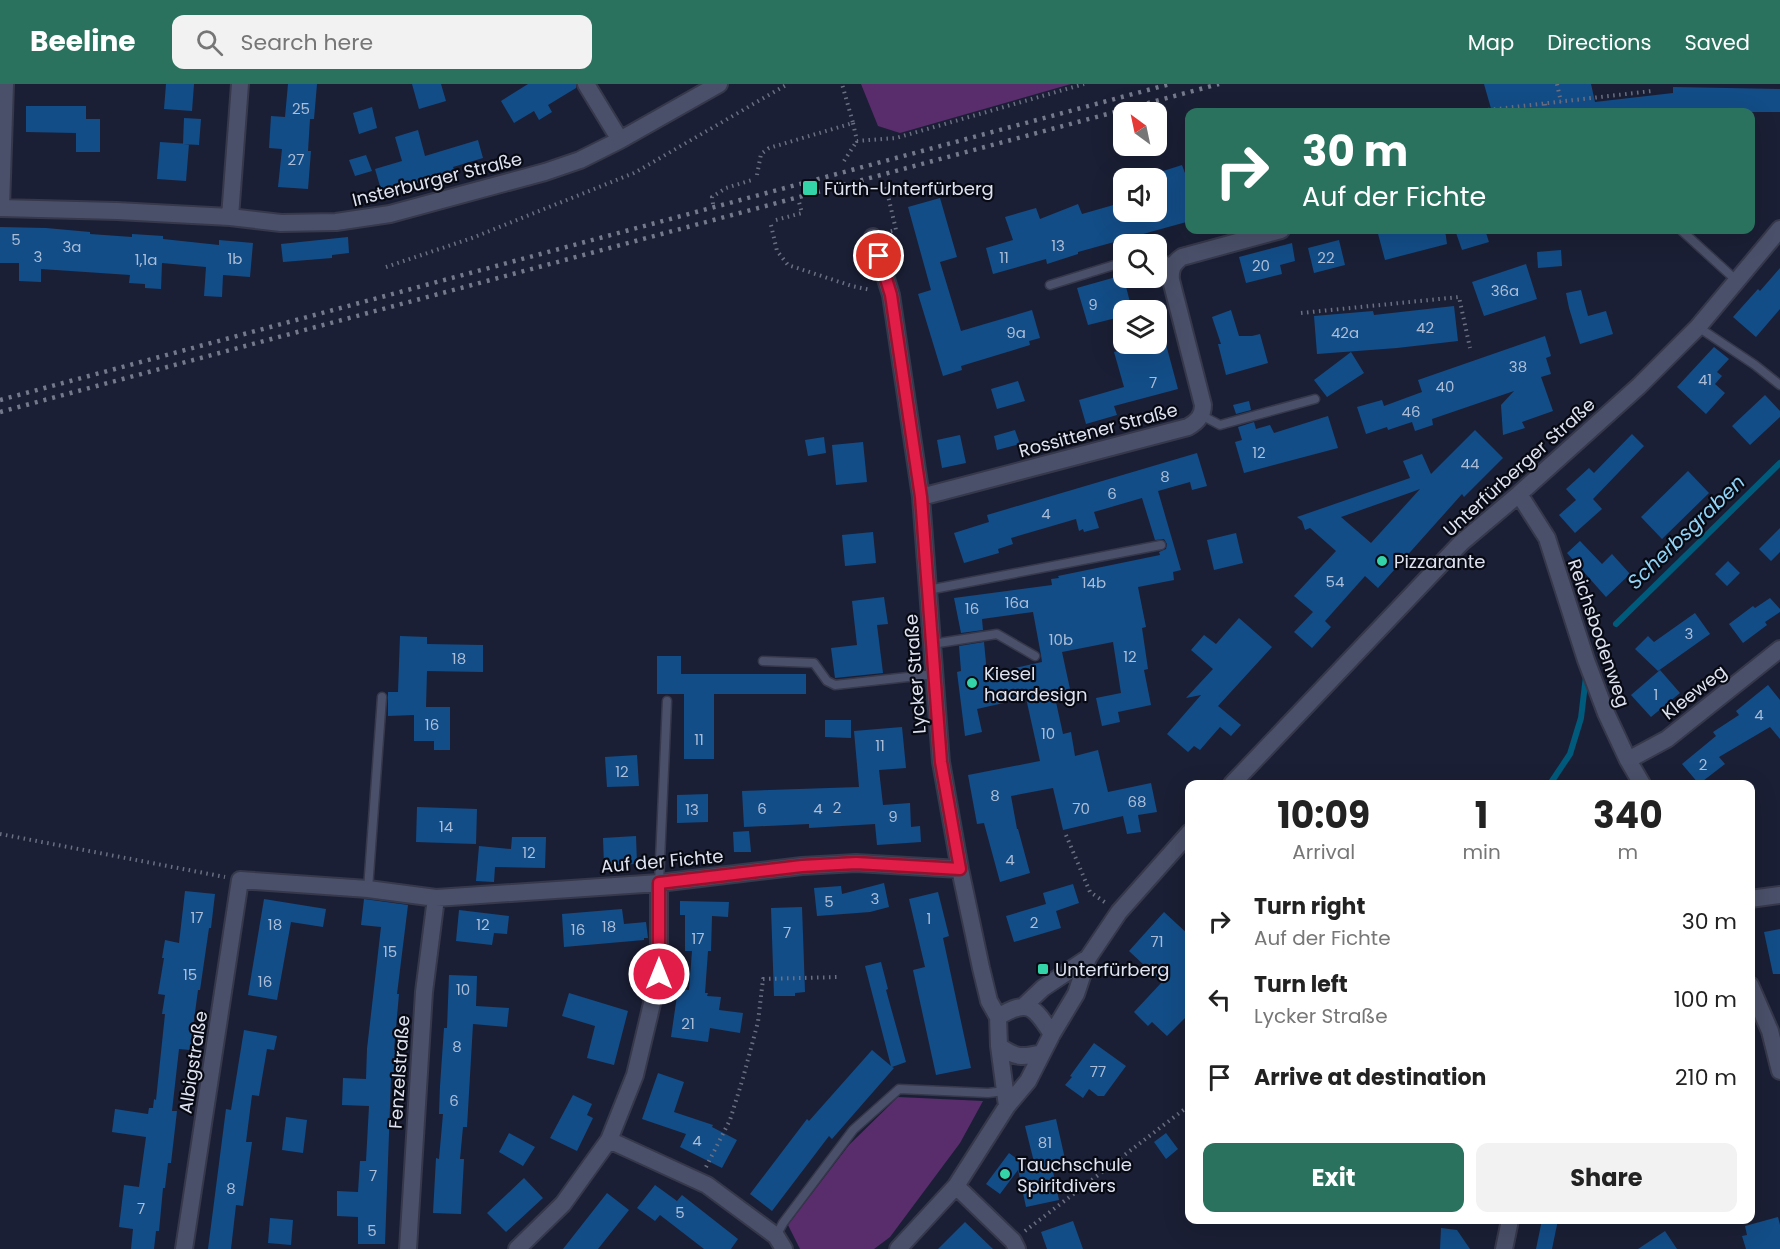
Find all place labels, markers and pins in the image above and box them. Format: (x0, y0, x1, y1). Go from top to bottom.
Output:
place label: Fürth-Unterfürberg (824, 176, 994, 201)
marker: Fürth-Unterfürberg (801, 179, 819, 197)
pin (853, 230, 904, 281)
place label: Pizzarante (1394, 549, 1486, 574)
marker: Pizzarante (1375, 554, 1389, 568)
place label: Kiesel haardesign (984, 661, 1087, 707)
marker: Kiesel haardesign (965, 676, 979, 690)
place label: Unterfürberg (1055, 957, 1169, 982)
marker: Unterfürberg (1036, 962, 1050, 976)
place label: Tauchschule Spiritdivers (1017, 1152, 1132, 1198)
marker: Tauchschule Spiritdivers (998, 1167, 1012, 1181)

